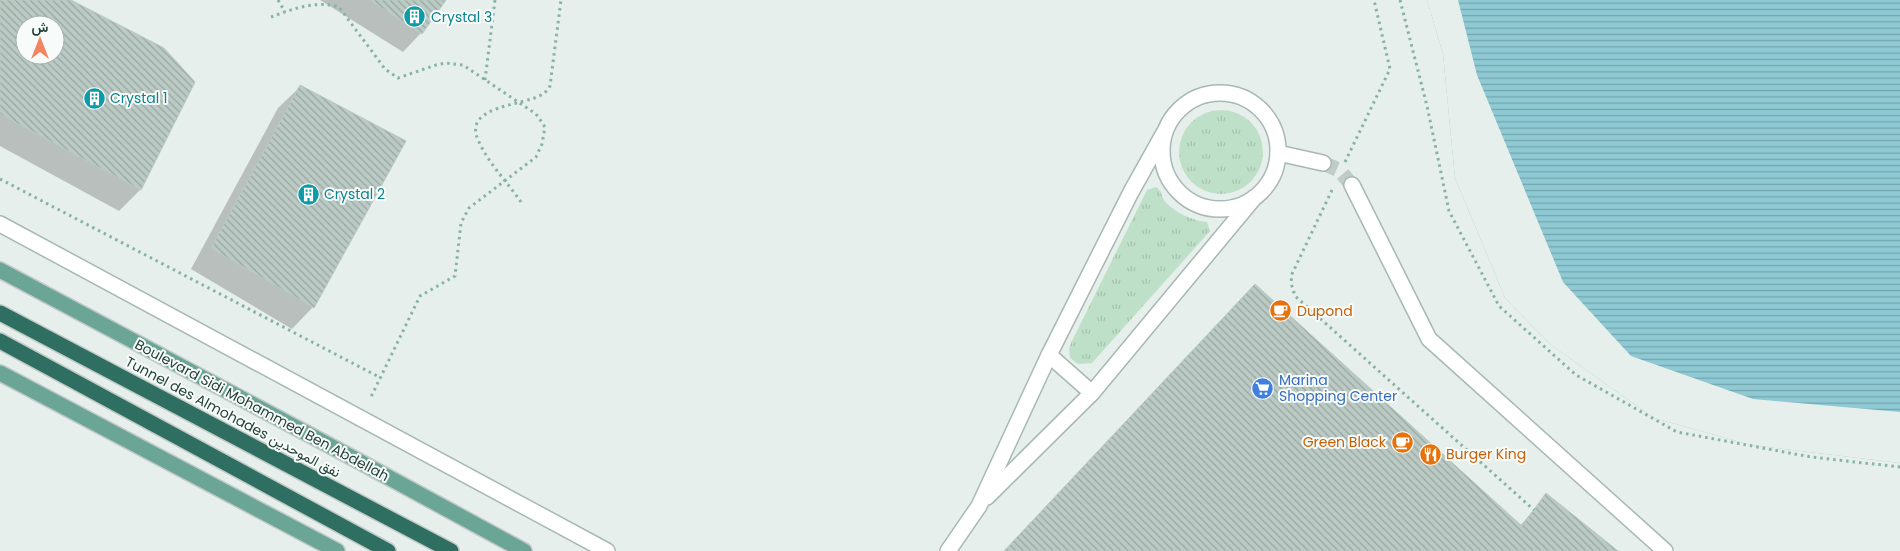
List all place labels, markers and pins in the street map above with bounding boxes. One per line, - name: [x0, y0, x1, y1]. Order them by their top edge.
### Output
- building icon: Crystal 3: [403, 5, 427, 29]
- place label: Crystal 3: [431, 7, 492, 27]
- building icon: Crystal 1: [82, 86, 106, 110]
- place label: Crystal 1: [110, 88, 167, 108]
- building icon: Crystal 2: [296, 182, 320, 206]
- place label: Crystal 2: [324, 184, 385, 204]
- cafe icon: Dupond: [1269, 299, 1293, 323]
- place label: Dupond: [1297, 301, 1353, 321]
- place label: Marina Shopping Center: [1279, 370, 1397, 406]
- supermarket icon: Marina Shopping Center: [1251, 376, 1275, 400]
- cafe icon: Green Black: [1390, 430, 1414, 454]
- place label: Green Black: [1303, 432, 1387, 452]
- restaurant icon: Burger King: [1418, 442, 1442, 466]
- place label: Burger King: [1446, 444, 1526, 464]

